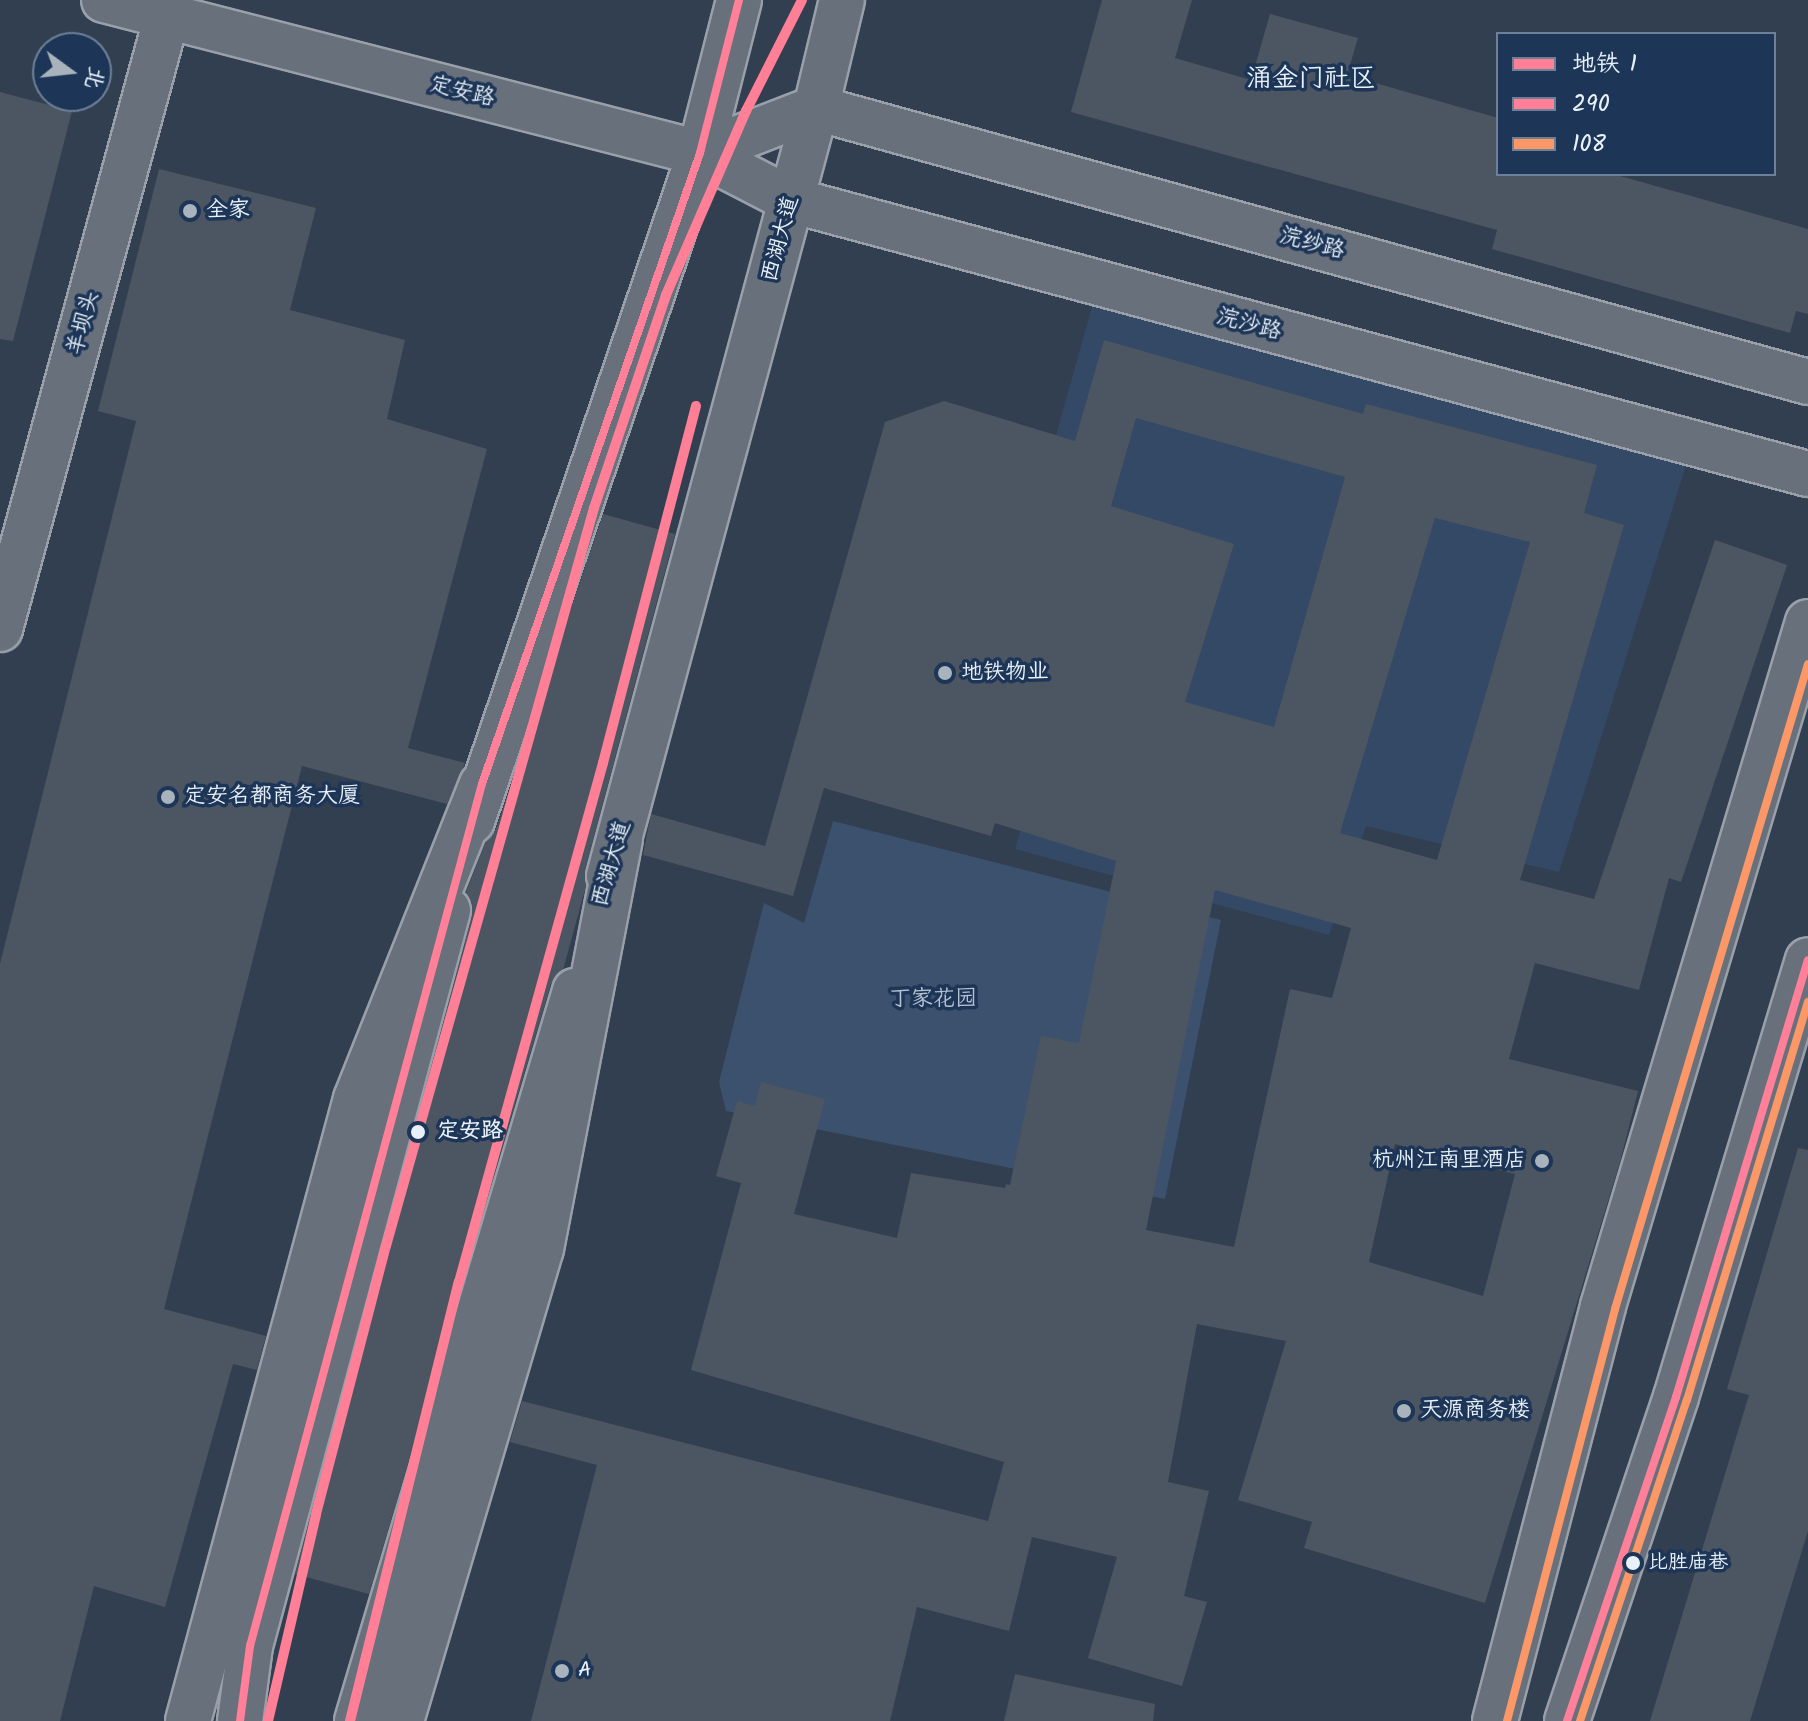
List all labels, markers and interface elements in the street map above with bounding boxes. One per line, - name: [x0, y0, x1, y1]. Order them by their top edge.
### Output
- north arrow: [32, 32, 112, 112]
- legend: [1496, 32, 1776, 176]
- text: 地铁 1: [1572, 45, 1637, 84]
- text: 北: [74, 63, 113, 93]
- district label: 涌金门社区: [1246, 64, 1376, 96]
- street label: 定安路: [427, 71, 497, 113]
- text: 290: [1572, 85, 1610, 124]
- text: 108: [1572, 125, 1606, 164]
- street label: 西湖大道: [757, 193, 805, 285]
- place label: 全家: [206, 198, 250, 224]
- marker: 全家: [181, 202, 199, 220]
- street label: 浣纱路: [1277, 223, 1347, 265]
- street label: 羊坝头: [63, 288, 105, 358]
- street label: 浣沙路: [1214, 304, 1284, 346]
- place label: 地铁物业: [961, 660, 1049, 686]
- marker: 地铁物业: [936, 664, 954, 682]
- place label: 定安名都商务大厦: [184, 784, 360, 810]
- marker: 定安名都商务大厦: [159, 788, 177, 806]
- street label: 西湖大道: [587, 818, 637, 910]
- park label: 丁家花园: [889, 987, 977, 1013]
- place label: 定安路: [437, 1119, 503, 1145]
- marker: 定安路: [406, 1120, 430, 1144]
- place label: 杭州江南里酒店: [1372, 1148, 1526, 1174]
- marker: 杭州江南里酒店: [1533, 1152, 1551, 1170]
- place label: 天源商务楼: [1420, 1398, 1530, 1424]
- marker: 天源商务楼: [1395, 1402, 1413, 1420]
- place label: 比胜庙巷: [1648, 1551, 1728, 1575]
- marker: 比胜庙巷: [1625, 1555, 1641, 1571]
- place label: A: [578, 1658, 591, 1684]
- marker: A: [553, 1662, 571, 1680]

